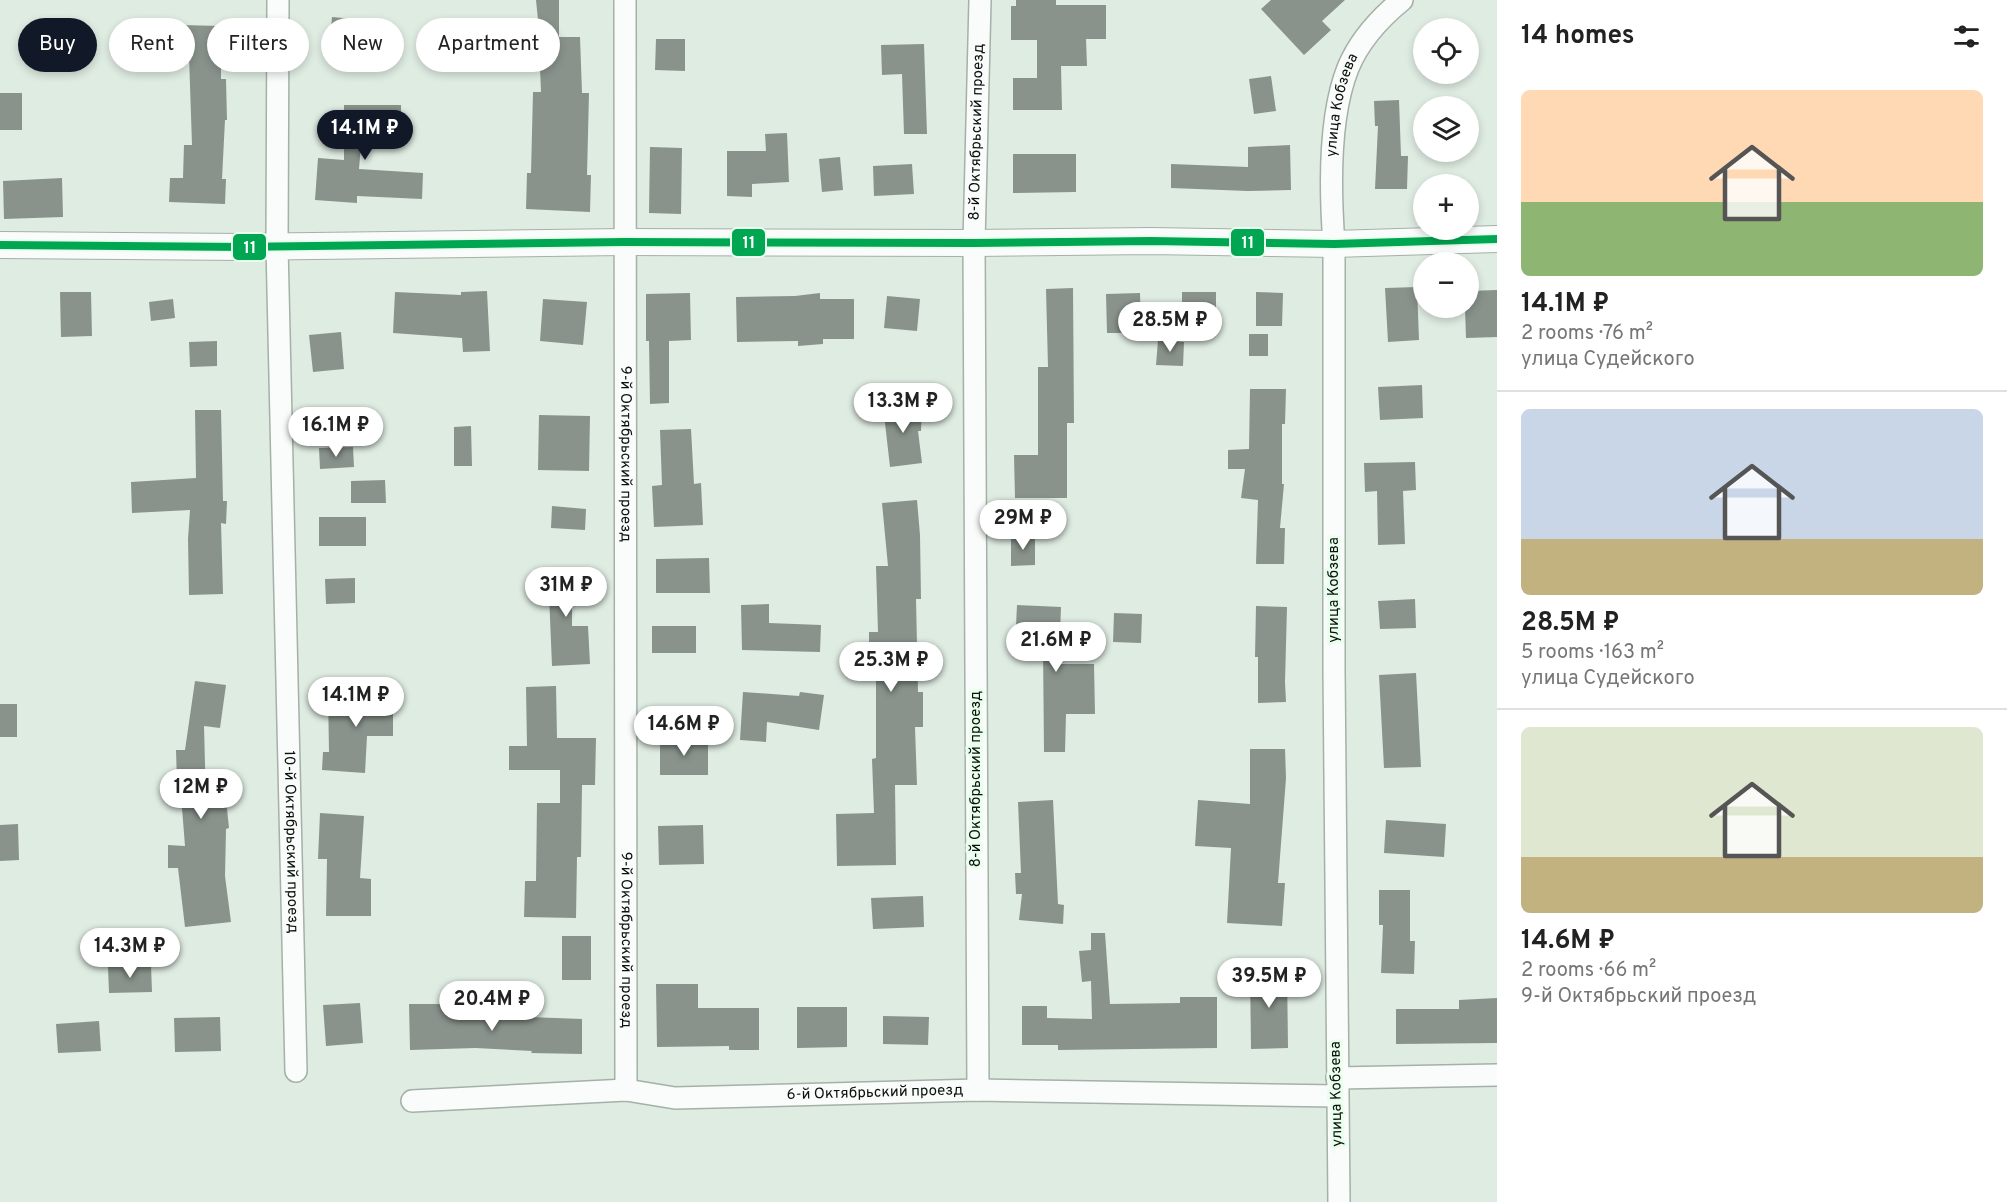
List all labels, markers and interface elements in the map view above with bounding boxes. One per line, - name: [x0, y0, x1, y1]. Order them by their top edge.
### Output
- chip: Buy: [18, 18, 97, 72]
- chip: Rent: [109, 18, 195, 72]
- chip: Filters: [207, 18, 309, 72]
- chip: New: [321, 18, 404, 72]
- chip: Apartment: [416, 18, 560, 72]
- map controls: [1413, 18, 1479, 318]
- button: locate: [1413, 18, 1479, 84]
- text: 14 homes: [1521, 20, 1635, 53]
- icon: filters: [1950, 20, 1983, 53]
- street label: 8-й Октябрьский проезд: [965, 43, 988, 221]
- street label: улица Кобзева: [1322, 50, 1363, 157]
- button: layers: [1413, 96, 1479, 162]
- pin: 14.1M ₽: [310, 110, 420, 161]
- text: 14.1M ₽: [331, 116, 399, 142]
- icon: home: [1698, 129, 1806, 237]
- button: +: [1413, 174, 1479, 240]
- line badge: 11: [731, 228, 766, 257]
- line badge: 11: [1230, 228, 1265, 257]
- line badge: 11: [232, 233, 267, 261]
- text: 11: [743, 234, 755, 254]
- text: 11: [1242, 234, 1254, 254]
- text: 11: [244, 239, 256, 259]
- button: −: [1413, 252, 1479, 318]
- text: 14.1M ₽: [1521, 288, 1609, 321]
- pin: 28.5M ₽: [1115, 302, 1225, 353]
- text: 28.5M ₽: [1132, 308, 1208, 334]
- text: 2 rooms · 76 m²: [1521, 321, 1653, 347]
- text: улица Судейского: [1521, 347, 1695, 373]
- street label: 9-й Октябрьский проезд: [616, 366, 635, 542]
- pin: 13.3M ₽: [848, 383, 958, 434]
- text: 13.3M ₽: [868, 389, 938, 415]
- pin: 16.1M ₽: [281, 407, 391, 458]
- text: 16.1M ₽: [302, 413, 370, 439]
- icon: home: [1698, 448, 1806, 556]
- pin: 29M ₽: [981, 500, 1065, 551]
- text: 29M ₽: [994, 506, 1052, 532]
- street label: улица Кобзева: [1325, 537, 1344, 643]
- pin: 31M ₽: [524, 567, 608, 618]
- text: 31M ₽: [539, 573, 593, 599]
- text: 28.5M ₽: [1521, 607, 1620, 640]
- pin: 21.6M ₽: [1001, 622, 1111, 673]
- text: 21.6M ₽: [1020, 628, 1092, 654]
- text: 5 rooms · 163 m²: [1521, 640, 1664, 666]
- pin: 25.3M ₽: [836, 642, 946, 693]
- text: 25.3M ₽: [853, 648, 929, 674]
- text: улица Судейского: [1521, 666, 1695, 692]
- pin: 14.1M ₽: [301, 677, 411, 728]
- text: 14.1M ₽: [322, 683, 390, 709]
- street label: 8-й Октябрьский проезд: [967, 691, 986, 867]
- pin: 14.6M ₽: [629, 706, 739, 757]
- text: 14.6M ₽: [648, 712, 720, 738]
- street label: 10-й Октябрьский проезд: [279, 750, 302, 934]
- icon: home: [1698, 766, 1806, 874]
- pin: 12M ₽: [159, 769, 243, 820]
- text: 12M ₽: [174, 775, 228, 801]
- street label: 9-й Октябрьский проезд: [616, 852, 635, 1028]
- text: 14.6M ₽: [1521, 925, 1615, 958]
- pin: 14.3M ₽: [75, 928, 185, 979]
- text: 14.3M ₽: [94, 934, 166, 960]
- pin: 39.5M ₽: [1214, 958, 1324, 1009]
- text: 2 rooms · 66 m²: [1521, 958, 1656, 984]
- text: 39.5M ₽: [1231, 964, 1307, 990]
- pin: 20.4M ₽: [437, 981, 547, 1032]
- text: 9-й Октябрьский проезд: [1521, 984, 1756, 1010]
- text: 20.4M ₽: [453, 987, 531, 1013]
- street label: улица Кобзева: [1327, 1041, 1347, 1147]
- street label: 6-й Октябрьский проезд: [786, 1081, 964, 1105]

